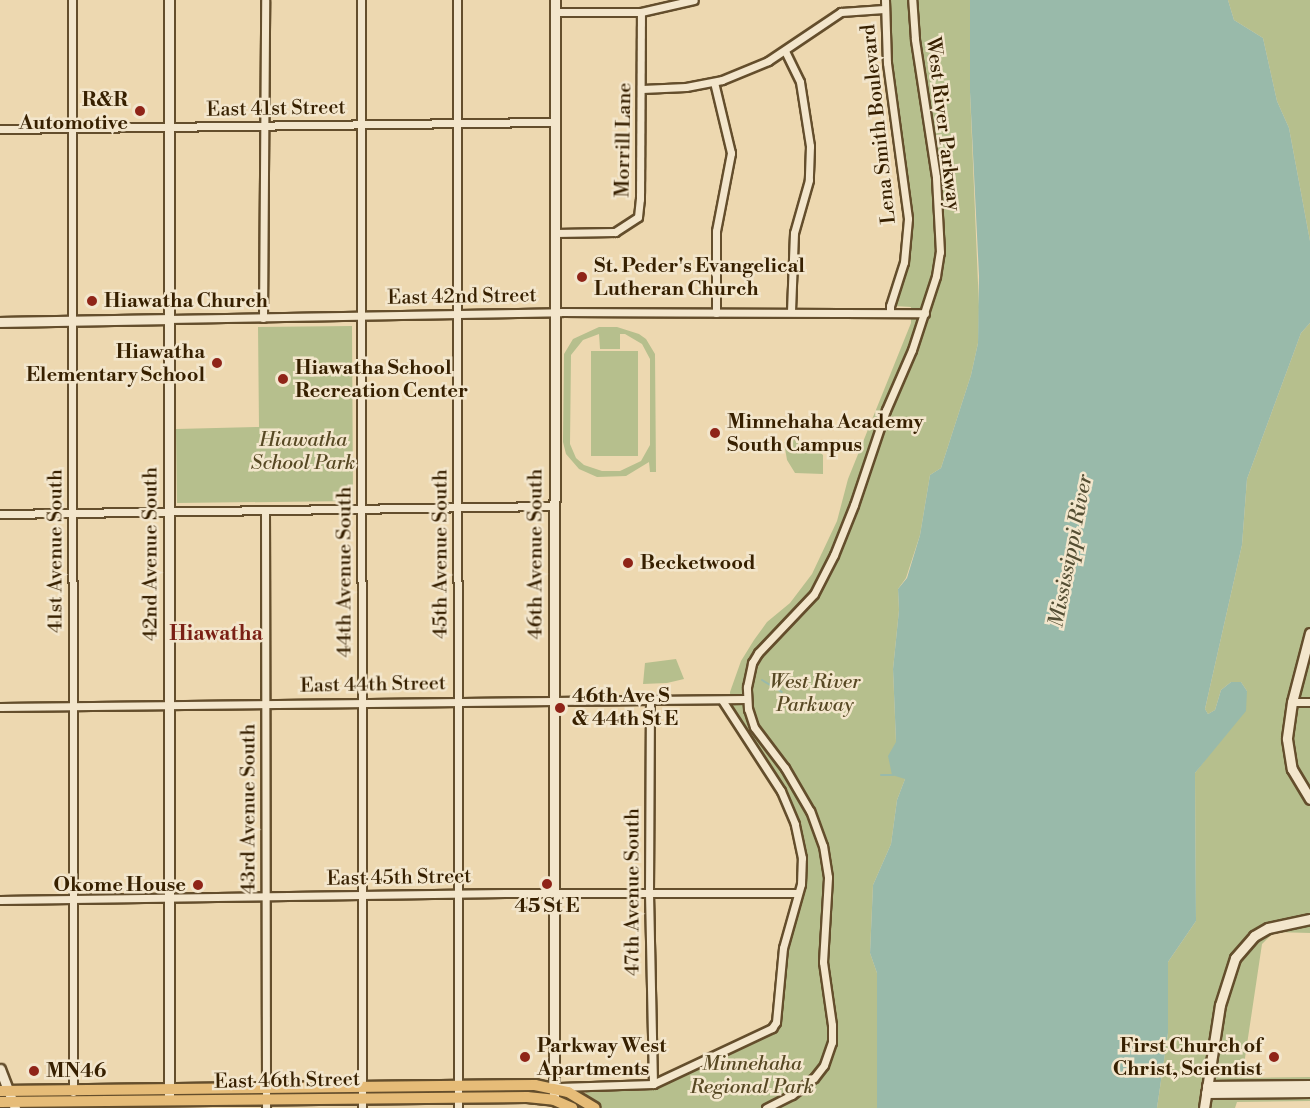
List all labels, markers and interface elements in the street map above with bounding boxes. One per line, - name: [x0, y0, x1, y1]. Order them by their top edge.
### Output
- street label: Lena Smith Boulevard: [857, 23, 901, 225]
- street label: West River Parkway: [920, 36, 966, 212]
- street label: Morrill Lane: [611, 82, 637, 198]
- place label: R&R Automotive: [19, 88, 128, 135]
- street label: East 41st Street: [206, 96, 346, 122]
- marker: R&R Automotive: [133, 104, 147, 118]
- place label: St. Peder's Evangelical Lutheran Church: [594, 254, 805, 301]
- marker: St. Peder's Evangelical Lutheran Church: [575, 270, 589, 284]
- street label: East 42nd Street: [387, 284, 537, 310]
- place label: Hiawatha Church: [104, 289, 268, 313]
- marker: Hiawatha Church: [85, 294, 99, 308]
- place label: Hiawatha Elementary School: [26, 340, 205, 387]
- marker: Hiawatha Elementary School: [210, 356, 224, 370]
- place label: Hiawatha School Recreation Center: [295, 356, 468, 403]
- marker: Hiawatha School Recreation Center: [276, 372, 290, 386]
- place label: Minnehaha Academy South Campus: [727, 410, 924, 457]
- marker: Minnehaha Academy South Campus: [708, 426, 722, 440]
- park label: Hiawatha School Park: [251, 428, 355, 475]
- street label: 42nd Avenue South: [139, 467, 163, 641]
- street label: 41st Avenue South: [44, 469, 68, 633]
- street label: 45th Avenue South: [429, 469, 453, 639]
- street label: 46th Avenue South: [524, 469, 548, 639]
- water label: Mississippi River: [1044, 472, 1098, 630]
- street label: 44th Avenue South: [333, 487, 357, 657]
- place label: Becketwood: [640, 551, 756, 575]
- marker: Becketwood: [621, 556, 635, 570]
- district label: Hiawatha: [169, 621, 263, 647]
- park label: West River Parkway: [769, 670, 861, 717]
- street label: East 44th Street: [300, 672, 446, 698]
- place label: 46th Ave S & 44th St E: [572, 684, 678, 731]
- marker: 46th Ave S & 44th St E: [553, 701, 567, 715]
- street label: 43rd Avenue South: [237, 724, 261, 894]
- street label: 47th Avenue South: [621, 808, 645, 976]
- street label: East 45th Street: [326, 865, 472, 891]
- place label: Okome House: [54, 873, 186, 897]
- marker: 45 St E: [540, 877, 554, 891]
- marker: Okome House: [191, 878, 205, 892]
- place label: 45 St E: [515, 894, 579, 918]
- place label: Parkway West Apartments: [537, 1034, 666, 1081]
- place label: First Church of Christ, Scientist: [1113, 1034, 1262, 1081]
- marker: Parkway West Apartments: [518, 1050, 532, 1064]
- marker: First Church of Christ, Scientist: [1267, 1050, 1281, 1064]
- park label: Minnehaha Regional Park: [690, 1053, 814, 1100]
- place label: MN46: [46, 1059, 106, 1083]
- marker: MN46: [27, 1064, 41, 1078]
- street label: East 46th Street: [214, 1068, 360, 1094]

